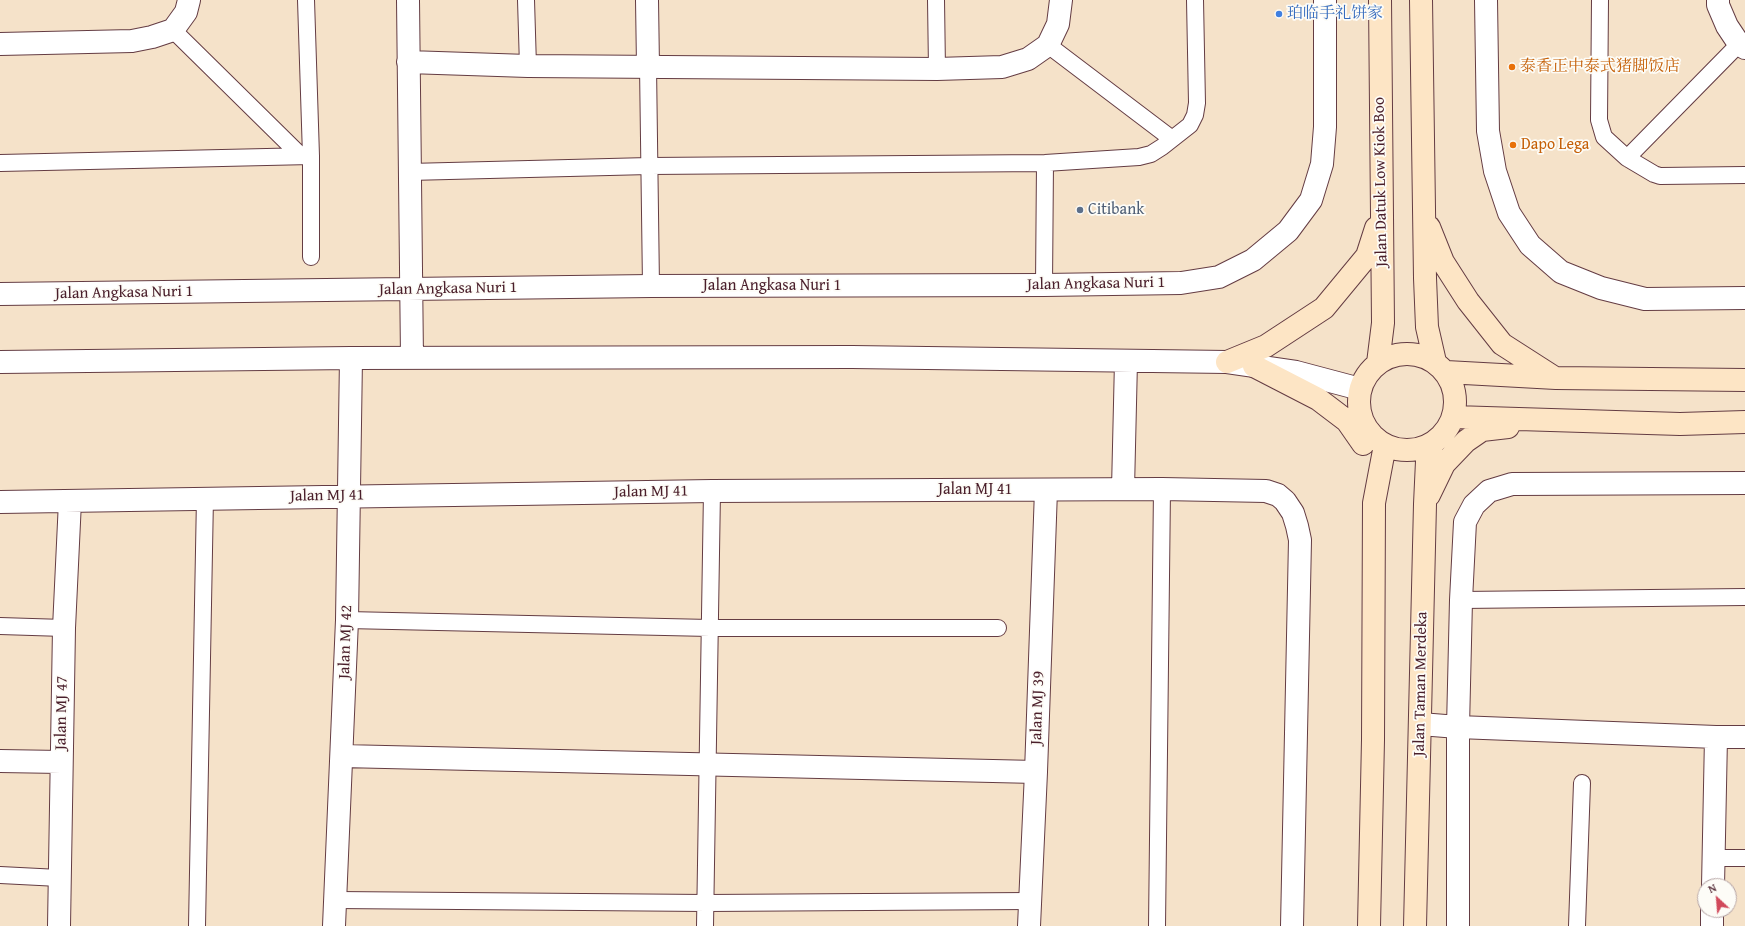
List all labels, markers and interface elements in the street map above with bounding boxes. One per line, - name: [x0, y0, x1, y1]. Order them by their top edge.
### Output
- place label: 珀临手礼饼家: [1287, 4, 1383, 24]
- marker: 珀临手礼饼家: [1274, 9, 1284, 19]
- place label: 泰香正中泰式猪脚饭店: [1520, 57, 1680, 77]
- marker: 泰香正中泰式猪脚饭店: [1507, 62, 1517, 72]
- street label: Jalan Datuk Low Kiok Boo: [1370, 97, 1392, 267]
- place label: Dapo Lega: [1521, 135, 1589, 155]
- marker: Dapo Lega: [1508, 140, 1518, 150]
- place label: Citibank: [1088, 200, 1144, 220]
- marker: Citibank: [1075, 205, 1085, 215]
- street label: Jalan Angkasa Nuri 1: [1027, 273, 1165, 295]
- street label: Jalan Angkasa Nuri 1: [703, 276, 841, 296]
- street label: Jalan Angkasa Nuri 1: [379, 278, 517, 300]
- street label: Jalan Angkasa Nuri 1: [55, 282, 193, 304]
- street label: Jalan MJ 41: [938, 480, 1012, 500]
- street label: Jalan MJ 41: [614, 482, 688, 502]
- street label: Jalan MJ 41: [290, 486, 364, 506]
- street label: Jalan MJ 42: [335, 605, 357, 679]
- street label: Jalan Taman Merdeka: [1410, 611, 1432, 757]
- street label: Jalan MJ 39: [1027, 671, 1049, 745]
- street label: Jalan MJ 47: [52, 676, 72, 750]
- north arrow: [1697, 878, 1737, 918]
- text: N: [1705, 879, 1719, 897]

